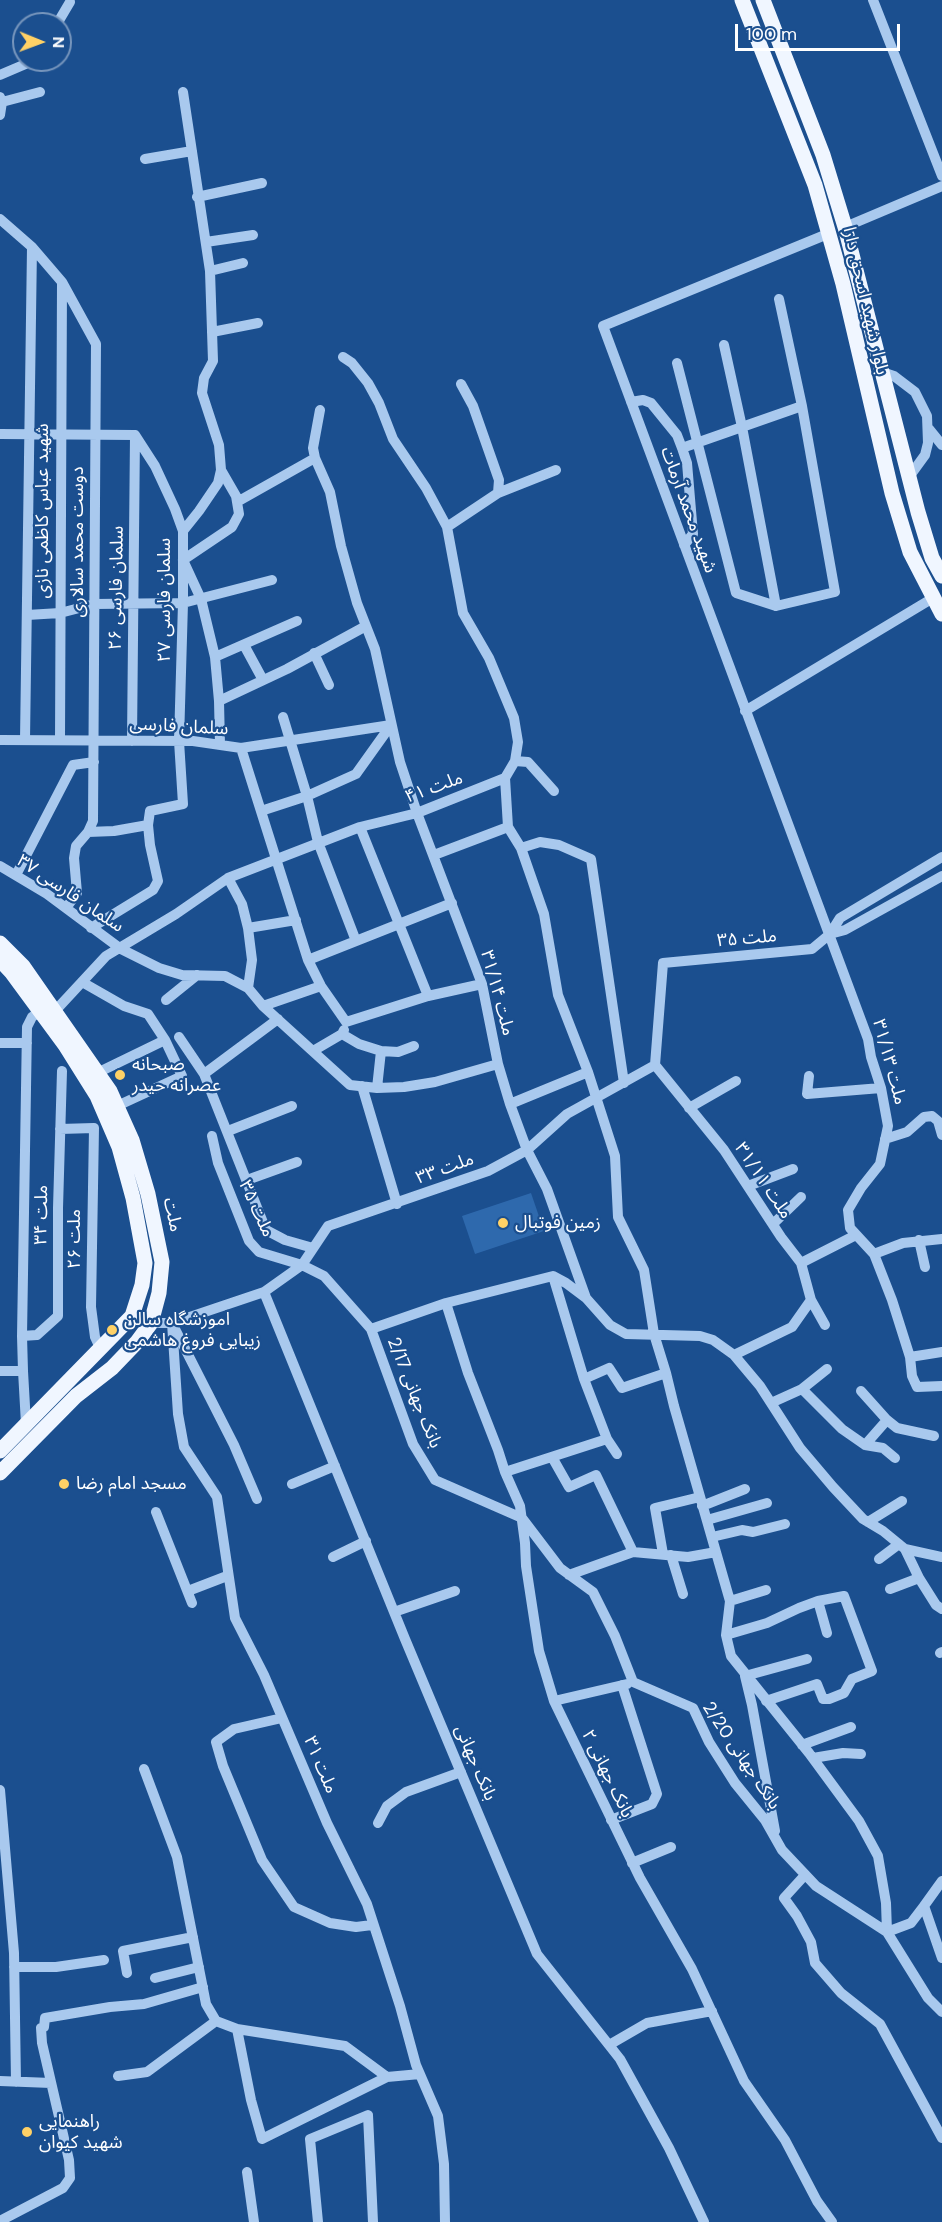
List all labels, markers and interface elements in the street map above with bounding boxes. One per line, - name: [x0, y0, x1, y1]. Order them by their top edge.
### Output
- north arrow: [12, 12, 72, 72]
- scale bar: [738, 12, 903, 50]
- text: 100 m: [746, 22, 797, 46]
- text: N: [48, 36, 69, 48]
- street label: بلوار شهید اسحق دارا: [837, 225, 893, 377]
- street label: شهید عباس کاظمی نازی: [32, 424, 54, 598]
- street label: شهید محمد آرمات: [655, 444, 721, 576]
- street label: دوست محمد سالاری: [67, 466, 89, 618]
- street label: سلمان فارسی ۲۶: [105, 526, 129, 650]
- street label: سلمان فارسی ۲۷: [154, 538, 176, 662]
- street label: سلمان فارسی: [129, 714, 229, 740]
- street label: ملت ۴۱: [402, 768, 466, 808]
- street label: سلمان فارسی ۳۷: [12, 850, 128, 938]
- street label: ملت ۳۵: [716, 926, 778, 952]
- street label: ملت ۳۱/۱۴: [475, 948, 519, 1038]
- street label: ملت ۳۱/۱۳: [867, 1017, 911, 1107]
- place label: صبحانه عصرانه حیدر: [132, 1054, 221, 1096]
- marker: صبحانه عصرانه حیدر: [113, 1068, 127, 1082]
- street label: ملت ۳۱/۱۱: [730, 1139, 796, 1223]
- street label: ملت ۳۳: [413, 1149, 477, 1189]
- street label: ملت ۳۵: [234, 1177, 278, 1241]
- street label: ملت ۳۴: [31, 1185, 53, 1245]
- street label: ملت: [158, 1196, 186, 1234]
- street label: ملت ۲۶: [64, 1209, 86, 1269]
- place label: زمین فوتبال: [515, 1212, 601, 1234]
- marker: زمین فوتبال: [496, 1216, 510, 1230]
- place label: اموزشگاه سالن زیبایی فروغ هاشمی: [124, 1309, 261, 1352]
- marker: اموزشگاه سالن زیبایی فروغ هاشمی: [105, 1323, 119, 1337]
- street label: بانک جهانی 2/17: [382, 1334, 446, 1452]
- place label: مسجد امام رضا: [76, 1473, 187, 1495]
- marker: مسجد امام رضا: [57, 1477, 71, 1491]
- street label: بانک جهانی 2/20: [697, 1698, 785, 1814]
- street label: بانک جهانی: [449, 1722, 501, 1804]
- street label: بانک جهانی ۲: [576, 1726, 638, 1822]
- street label: ملت ۳۱: [298, 1733, 342, 1797]
- place label: راهنمایی شهید کیوان: [39, 2111, 123, 2154]
- marker: راهنمایی شهید کیوان: [20, 2125, 34, 2139]

